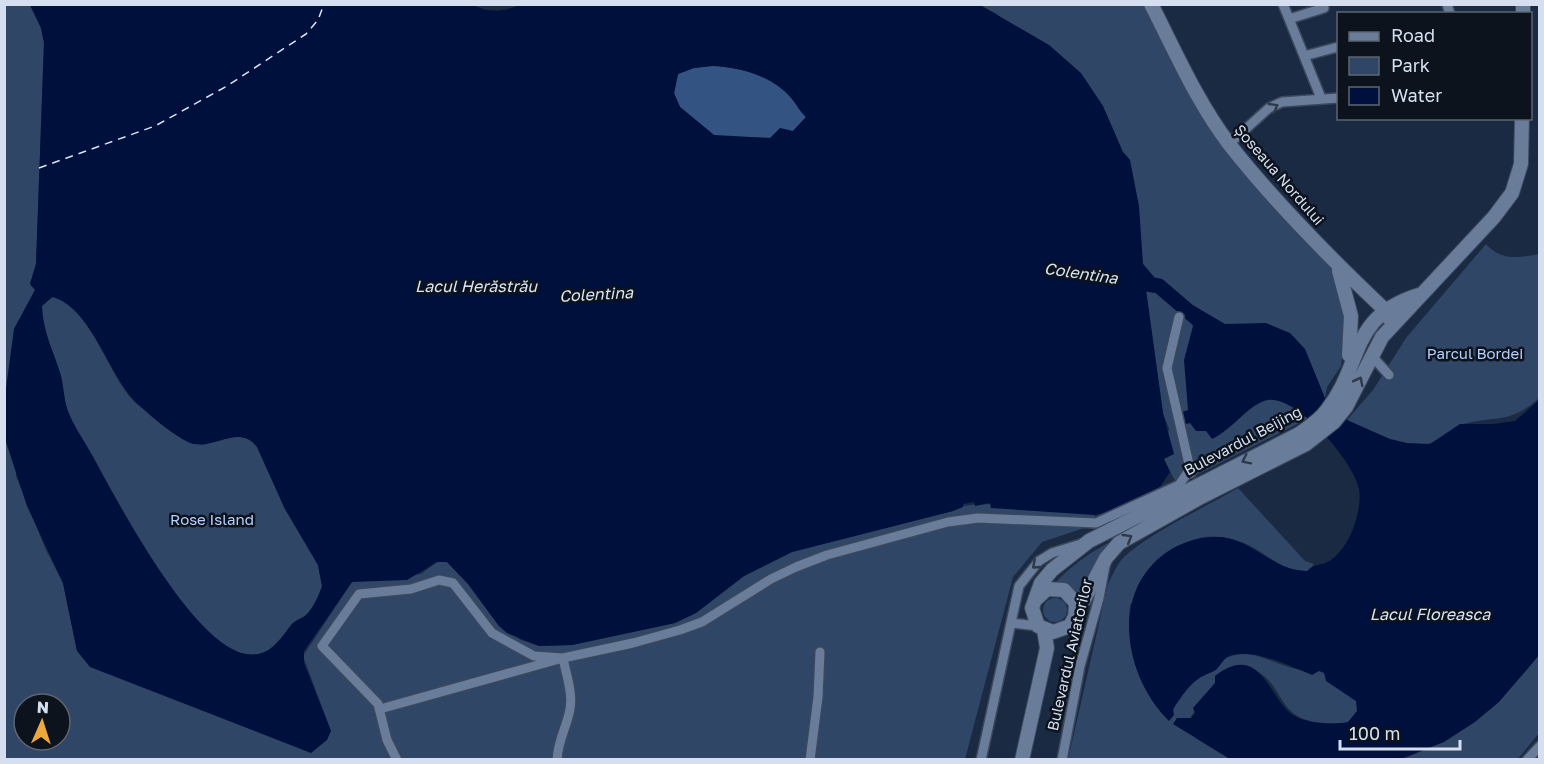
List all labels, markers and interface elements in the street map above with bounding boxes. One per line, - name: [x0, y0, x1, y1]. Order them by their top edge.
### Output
- legend: [1337, 12, 1532, 120]
- text: Road: [1391, 24, 1435, 46]
- text: Park: [1391, 54, 1430, 76]
- text: Water: [1391, 84, 1442, 106]
- one-way arrow: [1268, 102, 1278, 114]
- street label: Șoseaua Nordului: [1231, 120, 1328, 228]
- water label: Colentina: [1043, 258, 1120, 288]
- water label: Lacul Herăstrău: [415, 276, 538, 296]
- water label: Colentina: [559, 282, 634, 306]
- park label: Parcul Bordei: [1427, 344, 1523, 362]
- one-way arrow: [1351, 376, 1363, 387]
- street label: Bulevardul Beijing: [1181, 402, 1304, 479]
- one-way arrow: [1242, 452, 1253, 464]
- park label: Rose Island: [170, 510, 254, 528]
- one-way arrow: [1122, 533, 1132, 545]
- one-way arrow: [1032, 558, 1043, 569]
- street label: Bulevardul Aviatorilor: [1043, 577, 1095, 733]
- water label: Lacul Floreasca: [1370, 604, 1491, 624]
- north arrow: [12, 692, 72, 752]
- text: N: [36, 697, 49, 717]
- scale bar: [1340, 713, 1460, 751]
- text: 100 m: [1349, 722, 1400, 744]

